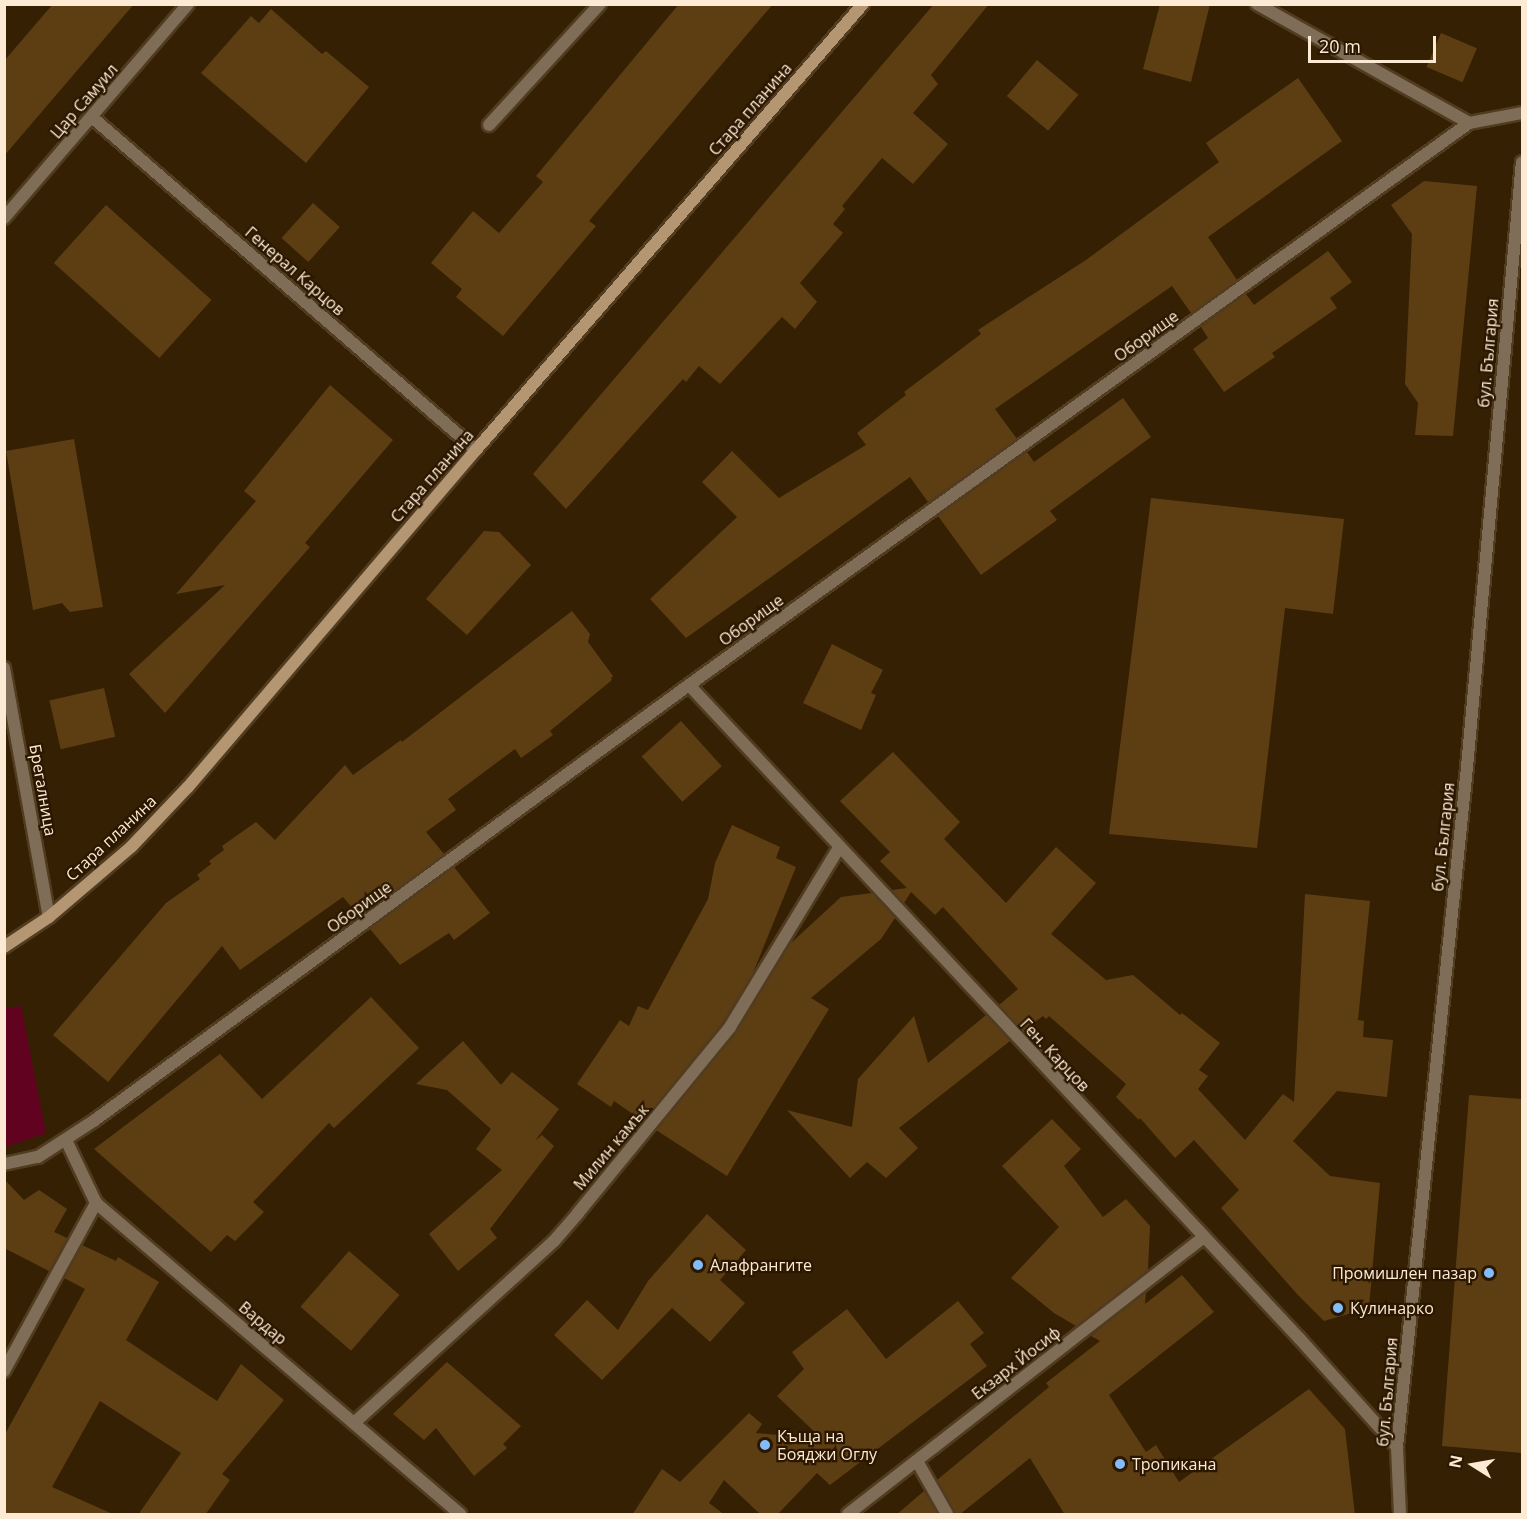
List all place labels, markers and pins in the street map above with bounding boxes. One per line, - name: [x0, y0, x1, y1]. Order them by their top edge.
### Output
- place label: Алафрангите: [710, 1255, 812, 1275]
- marker: Алафрангите: [691, 1258, 705, 1272]
- place label: Промишлен пазар: [1332, 1263, 1477, 1283]
- marker: Промишлен пазар: [1482, 1266, 1496, 1280]
- place label: Кулинарко: [1350, 1298, 1434, 1318]
- marker: Кулинарко: [1331, 1301, 1345, 1315]
- place label: Къща на Бояджи Оглу: [777, 1426, 877, 1464]
- marker: Къща на Бояджи Оглу: [758, 1438, 772, 1452]
- place label: Тропикана: [1132, 1454, 1216, 1474]
- marker: Тропикана: [1113, 1457, 1127, 1471]

